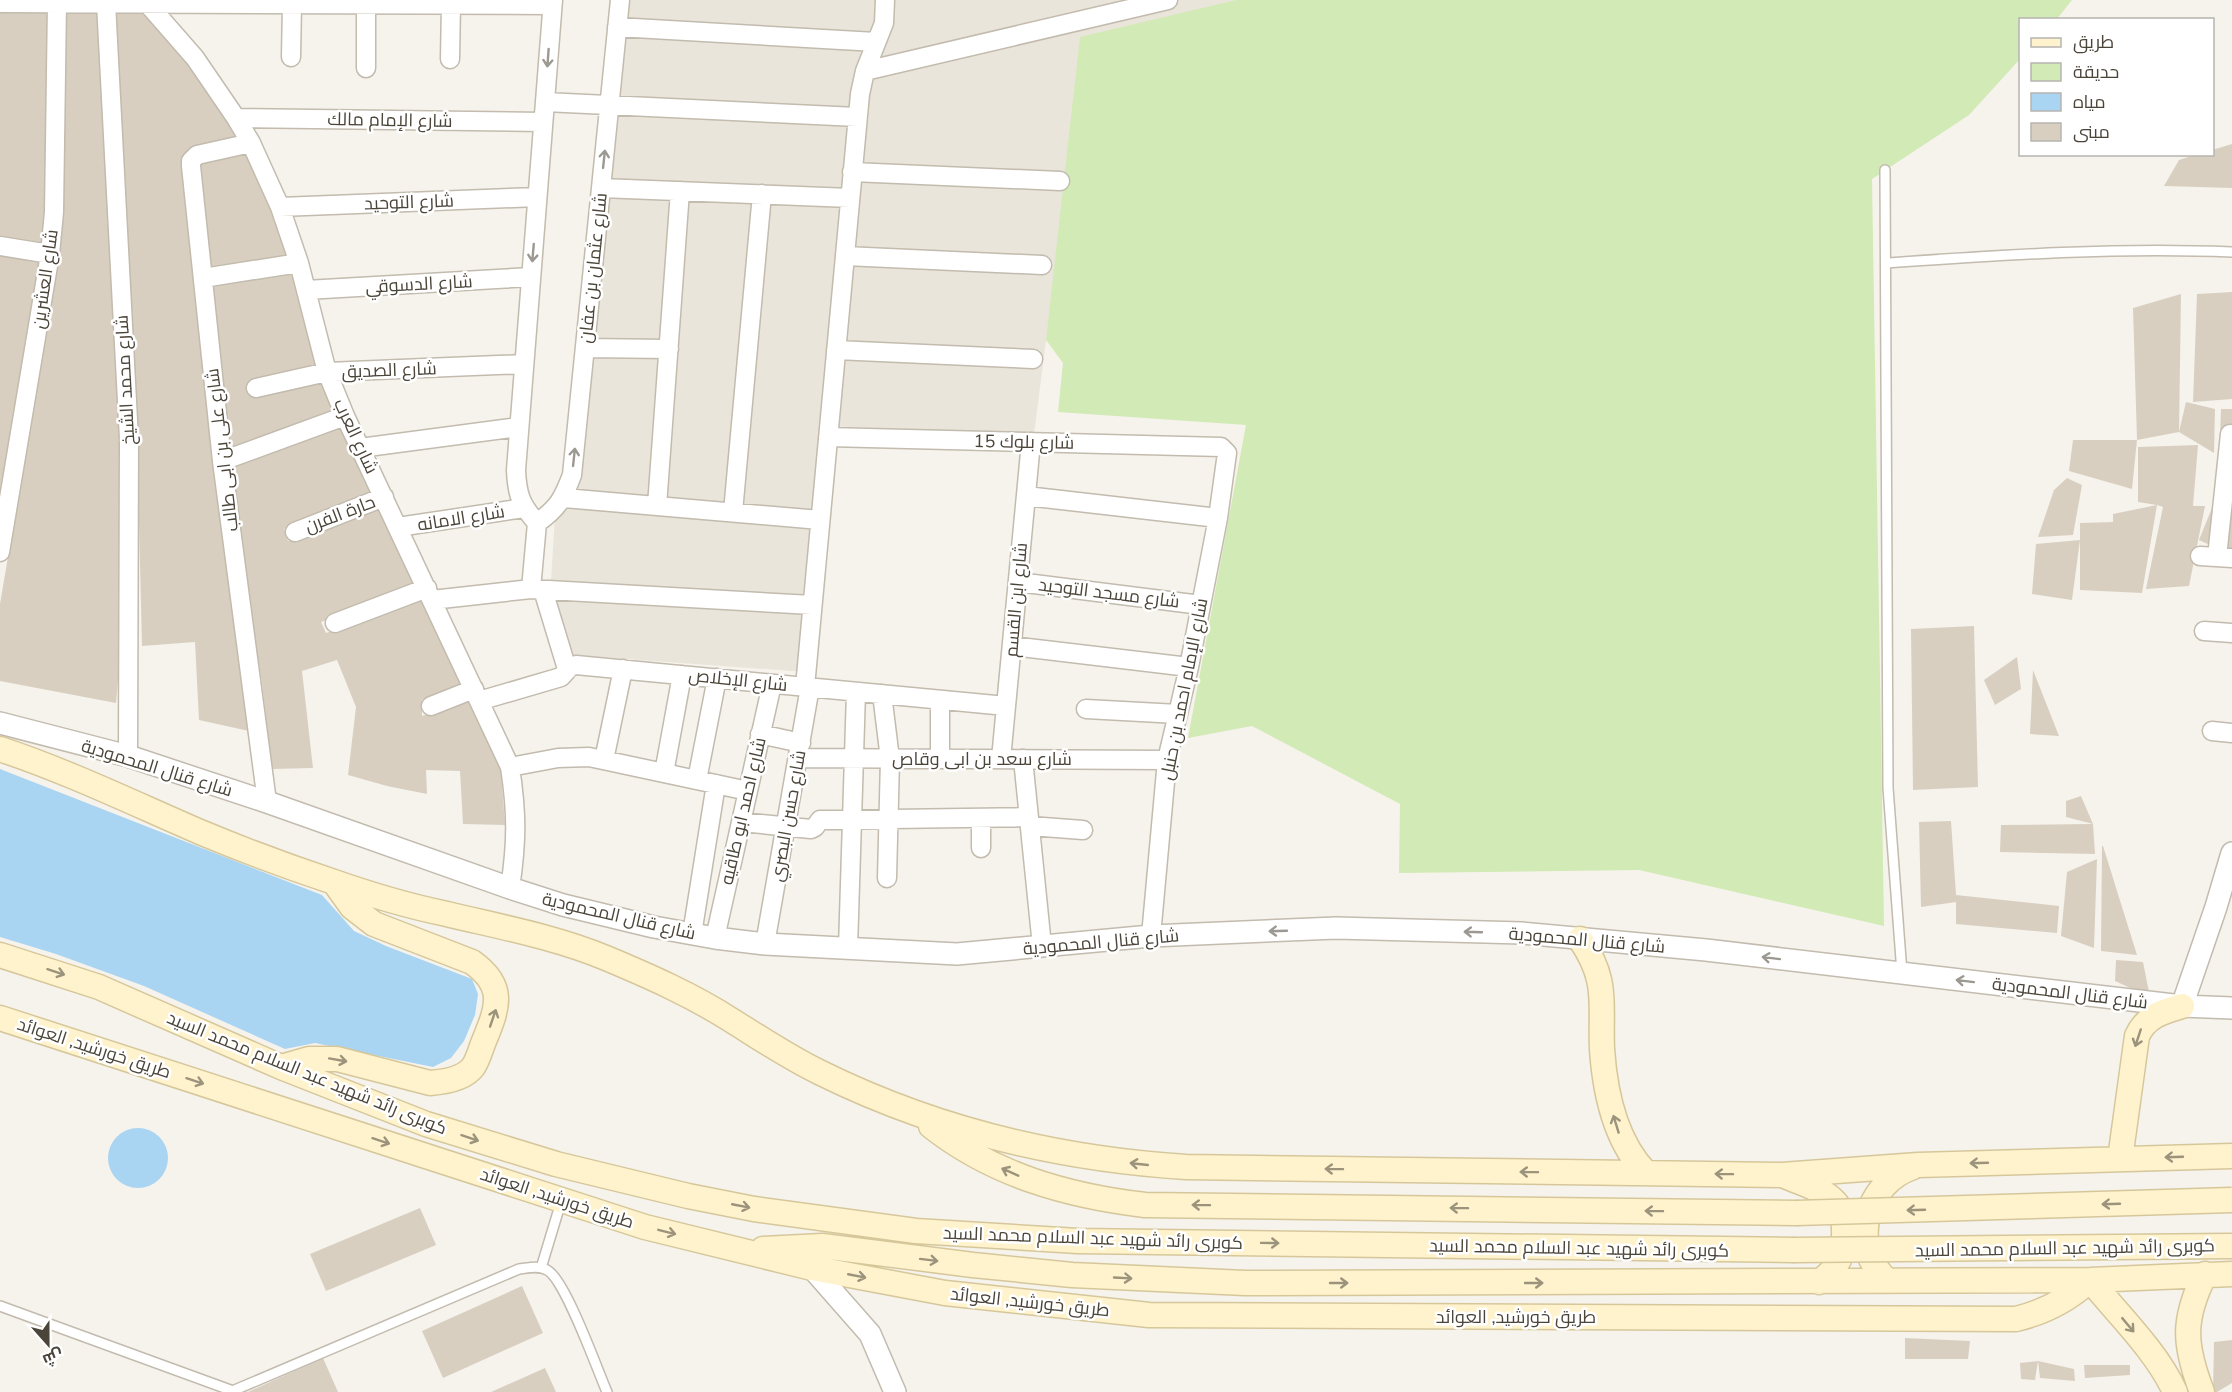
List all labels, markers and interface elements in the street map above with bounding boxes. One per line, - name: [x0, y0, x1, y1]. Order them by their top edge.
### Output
- legend: [2019, 18, 2214, 156]
- text: طريق: [2073, 30, 2114, 54]
- one-way arrow: [542, 48, 553, 68]
- text: حديقة: [2073, 60, 2119, 84]
- text: مياه: [2073, 90, 2106, 114]
- street label: شارع الإمام مالك: [327, 107, 453, 133]
- text: مبنى: [2073, 120, 2110, 144]
- one-way arrow: [599, 149, 610, 169]
- street label: شارع التوحيد: [364, 188, 454, 216]
- street label: شارع عثمان بن عفان: [573, 192, 613, 344]
- street label: شارع العشرين: [26, 228, 64, 330]
- one-way arrow: [527, 242, 538, 262]
- street label: شارع الدسوقي: [365, 269, 473, 301]
- street label: شارع محمد الشيخ: [110, 314, 140, 446]
- street label: شارع الصديق: [341, 356, 437, 384]
- street label: شارع على بن ابى طالب: [200, 367, 244, 533]
- street label: شارع العرب: [328, 395, 384, 477]
- street label: شارع بلوك 15: [974, 429, 1074, 455]
- one-way arrow: [569, 448, 580, 468]
- street label: حارة الفرن: [301, 490, 379, 538]
- street label: شارع الامانه: [416, 499, 506, 537]
- street label: شارع ابن القسم: [999, 542, 1033, 658]
- street label: شارع مسجد التوحيد: [1037, 572, 1181, 614]
- street label: شارع الإمام احمد بن حنبل: [1155, 596, 1213, 782]
- street label: شارع الإخلاص: [687, 663, 789, 697]
- street label: شارع قنال المحمودية: [78, 734, 236, 802]
- street label: شارع احمد ابو طاقيه: [714, 735, 772, 887]
- street label: شارع سعد بن ابى وقاص: [892, 747, 1072, 771]
- street label: شارع حسن البصري: [765, 748, 813, 884]
- street label: شارع قنال المحمودية: [540, 887, 698, 945]
- street label: شارع قنال المحمودية: [1508, 921, 1666, 959]
- street label: شارع قنال المحمودية: [1022, 923, 1180, 961]
- one-way arrow: [1268, 925, 1288, 936]
- one-way arrow: [1463, 926, 1483, 938]
- one-way arrow: [1762, 952, 1782, 963]
- one-way arrow: [46, 968, 65, 979]
- street label: شارع قنال المحمودية: [1991, 972, 2149, 1014]
- one-way arrow: [1956, 975, 1975, 986]
- street label: كوبرى رائد شهيد عبد السلام محمد السيد: [163, 1006, 451, 1140]
- one-way arrow: [488, 1009, 499, 1028]
- street label: طريق خورشيد, العوائد: [14, 1012, 174, 1084]
- one-way arrow: [2132, 1028, 2143, 1047]
- one-way arrow: [328, 1055, 347, 1066]
- one-way arrow: [185, 1076, 204, 1087]
- one-way arrow: [1610, 1115, 1621, 1134]
- one-way arrow: [461, 1134, 479, 1145]
- one-way arrow: [371, 1137, 390, 1148]
- one-way arrow: [2164, 1152, 2184, 1163]
- one-way arrow: [1969, 1157, 1989, 1169]
- one-way arrow: [1130, 1158, 1150, 1169]
- street label: طريق خورشيد, العوائد: [477, 1162, 637, 1234]
- one-way arrow: [1324, 1163, 1344, 1175]
- one-way arrow: [1002, 1166, 1020, 1177]
- one-way arrow: [1519, 1166, 1539, 1177]
- one-way arrow: [1714, 1169, 1734, 1180]
- one-way arrow: [2101, 1198, 2121, 1210]
- one-way arrow: [1191, 1199, 1211, 1211]
- one-way arrow: [731, 1201, 750, 1212]
- one-way arrow: [1449, 1203, 1469, 1214]
- one-way arrow: [1906, 1204, 1926, 1215]
- one-way arrow: [1644, 1205, 1664, 1217]
- street label: كوبرى رائد شهيد عبد السلام محمد السيد: [943, 1221, 1243, 1255]
- one-way arrow: [657, 1227, 676, 1239]
- street label: كوبرى رائد شهيد عبد السلام محمد السيد: [1429, 1233, 1729, 1263]
- street label: كوبرى رائد شهيد عبد السلام محمد السيد: [1915, 1233, 2215, 1263]
- one-way arrow: [1259, 1238, 1279, 1249]
- one-way arrow: [918, 1255, 938, 1266]
- one-way arrow: [846, 1271, 866, 1282]
- one-way arrow: [1112, 1272, 1132, 1283]
- one-way arrow: [1328, 1277, 1348, 1289]
- one-way arrow: [1523, 1277, 1543, 1289]
- street label: طريق خورشيد, العوائد: [949, 1282, 1111, 1322]
- street label: طريق خورشيد, العوائد: [1436, 1305, 1596, 1329]
- north arrow: [18, 1314, 78, 1374]
- one-way arrow: [2121, 1317, 2134, 1333]
- text: ش: [39, 1343, 67, 1371]

